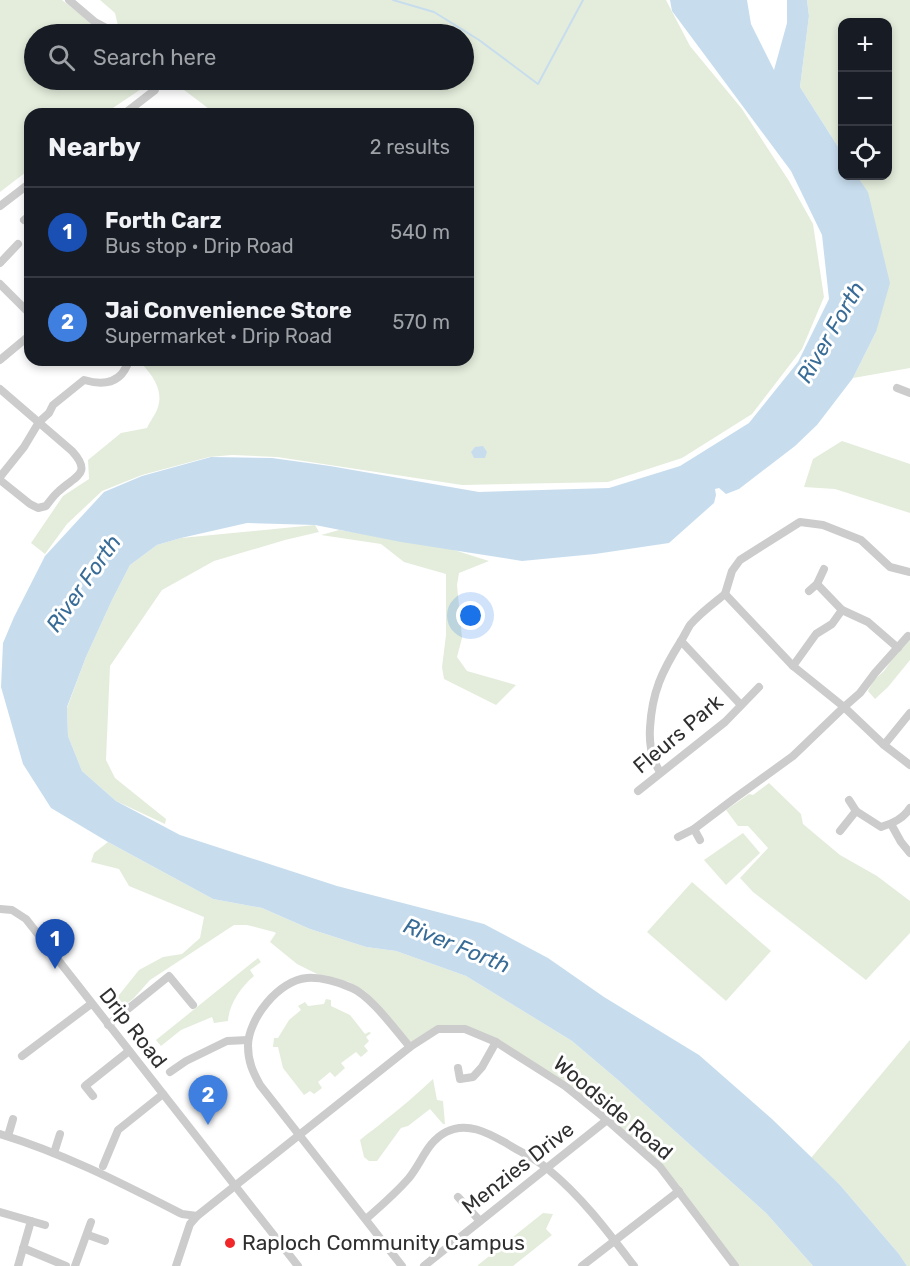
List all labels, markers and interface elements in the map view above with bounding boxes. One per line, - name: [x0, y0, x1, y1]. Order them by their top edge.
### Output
- map controls: [838, 18, 892, 180]
- button: +: [838, 18, 892, 72]
- search box: [24, 24, 474, 90]
- icon: search: [45, 41, 78, 74]
- text: Search here: [93, 44, 216, 71]
- button: −: [838, 72, 892, 126]
- button: locate: [838, 126, 892, 180]
- text: Nearby: [48, 132, 141, 163]
- text: 2 results: [370, 135, 450, 159]
- text: Forth Carz: [105, 207, 222, 234]
- text: 1: [63, 220, 72, 244]
- text: 540 m: [390, 220, 450, 244]
- text: Bus stop · Drip Road: [105, 234, 294, 258]
- water label: River Forth: [791, 277, 870, 388]
- text: Jai Convenience Store: [105, 297, 352, 324]
- text: 2: [61, 310, 74, 334]
- text: 570 m: [392, 310, 450, 334]
- text: Supermarket · Drip Road: [105, 324, 332, 348]
- water label: River Forth: [40, 529, 127, 637]
- your location: [456, 601, 485, 630]
- street label: Fleurs Park: [628, 689, 728, 778]
- water label: River Forth: [399, 912, 514, 979]
- pin: 1: [36, 920, 74, 969]
- street label: Drip Road: [94, 983, 172, 1073]
- street label: Woodside Road: [549, 1050, 678, 1165]
- pin: 2: [188, 1076, 228, 1125]
- street label: Menzies Drive: [457, 1116, 579, 1219]
- place label: Raploch Community Campus: [242, 1230, 525, 1255]
- marker: Raploch Community Campus: [223, 1236, 237, 1250]

